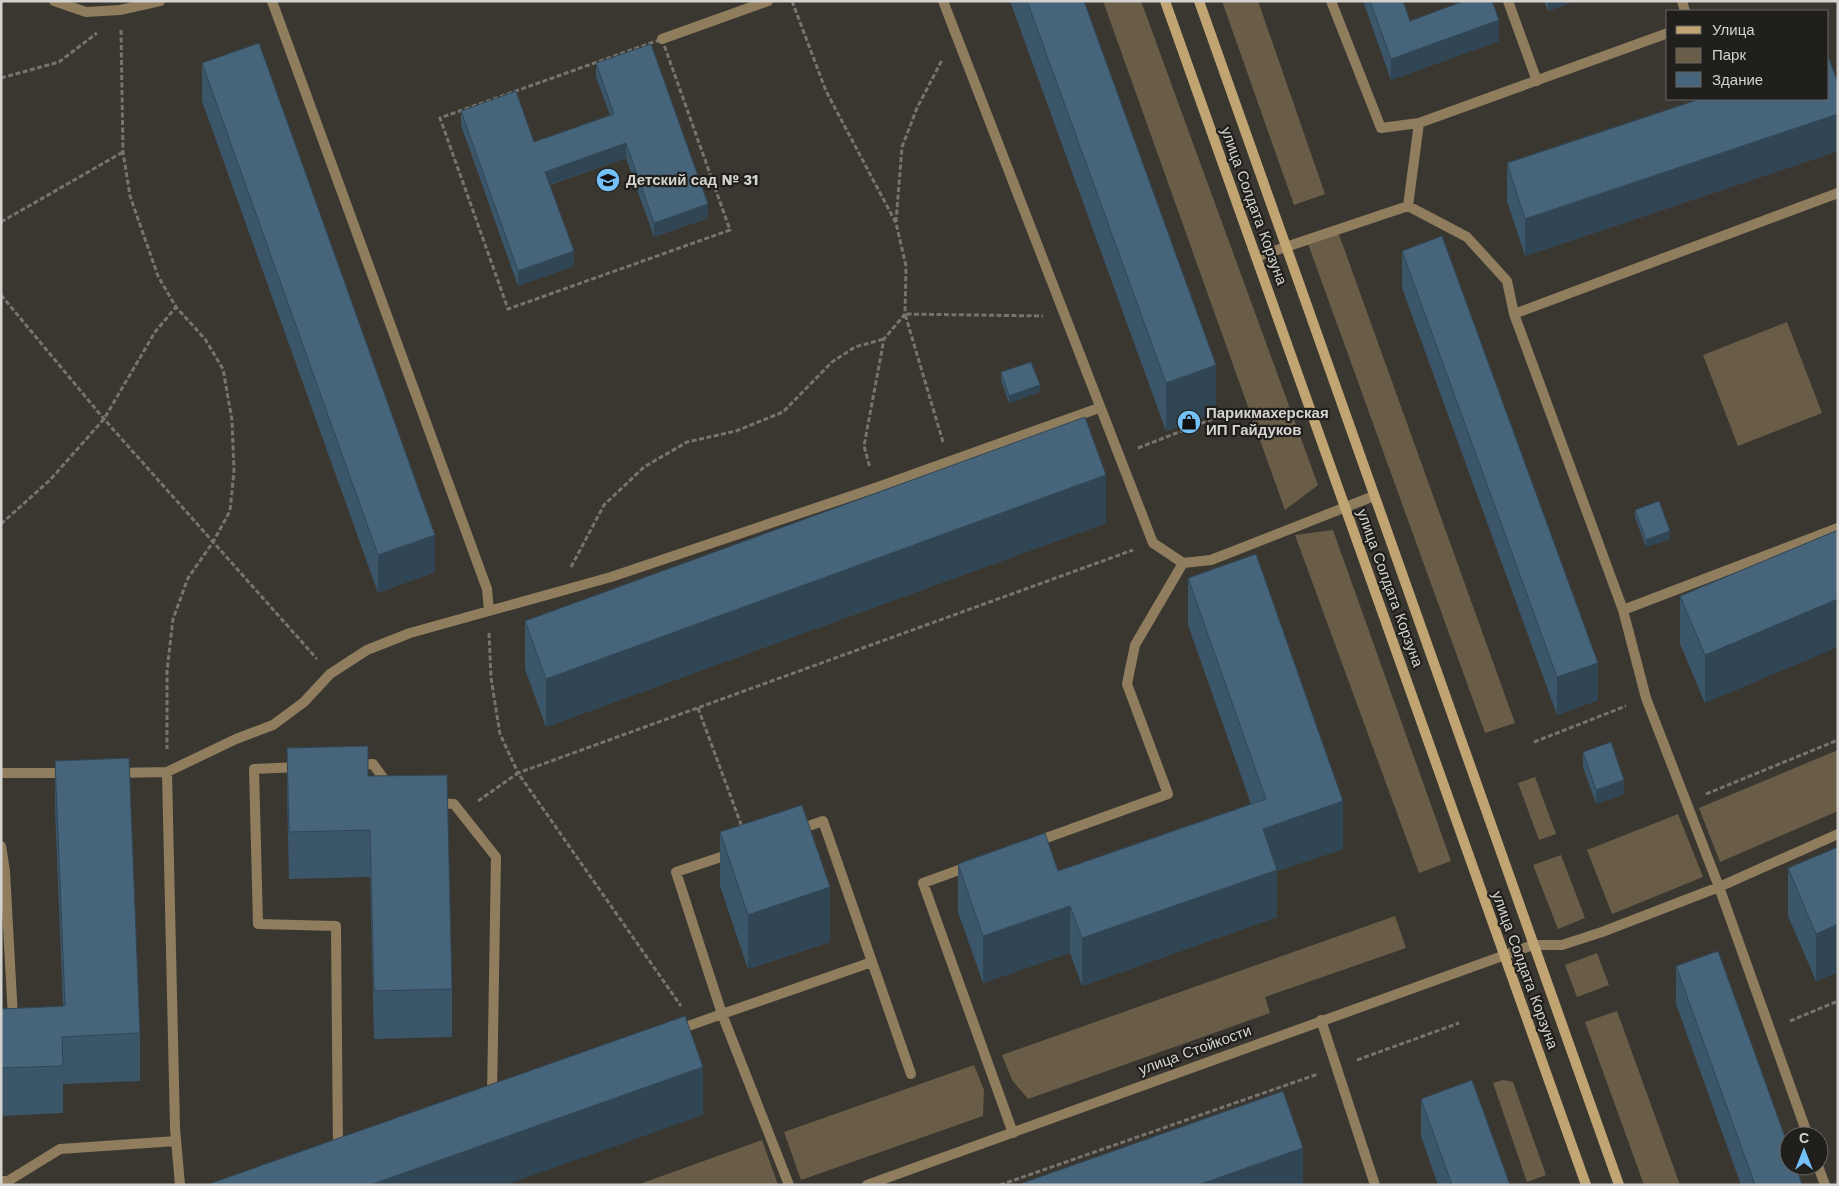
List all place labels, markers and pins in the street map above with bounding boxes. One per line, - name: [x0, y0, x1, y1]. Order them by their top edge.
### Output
- school or university icon: Детский сад № 31: [595, 167, 621, 193]
- place label: Детский сад № 31: [626, 171, 759, 189]
- place label: Парикмахерская ИП Гайдуков: [1206, 404, 1329, 439]
- shop icon: Парикмахерская ИП Гайдуков: [1176, 409, 1202, 435]

